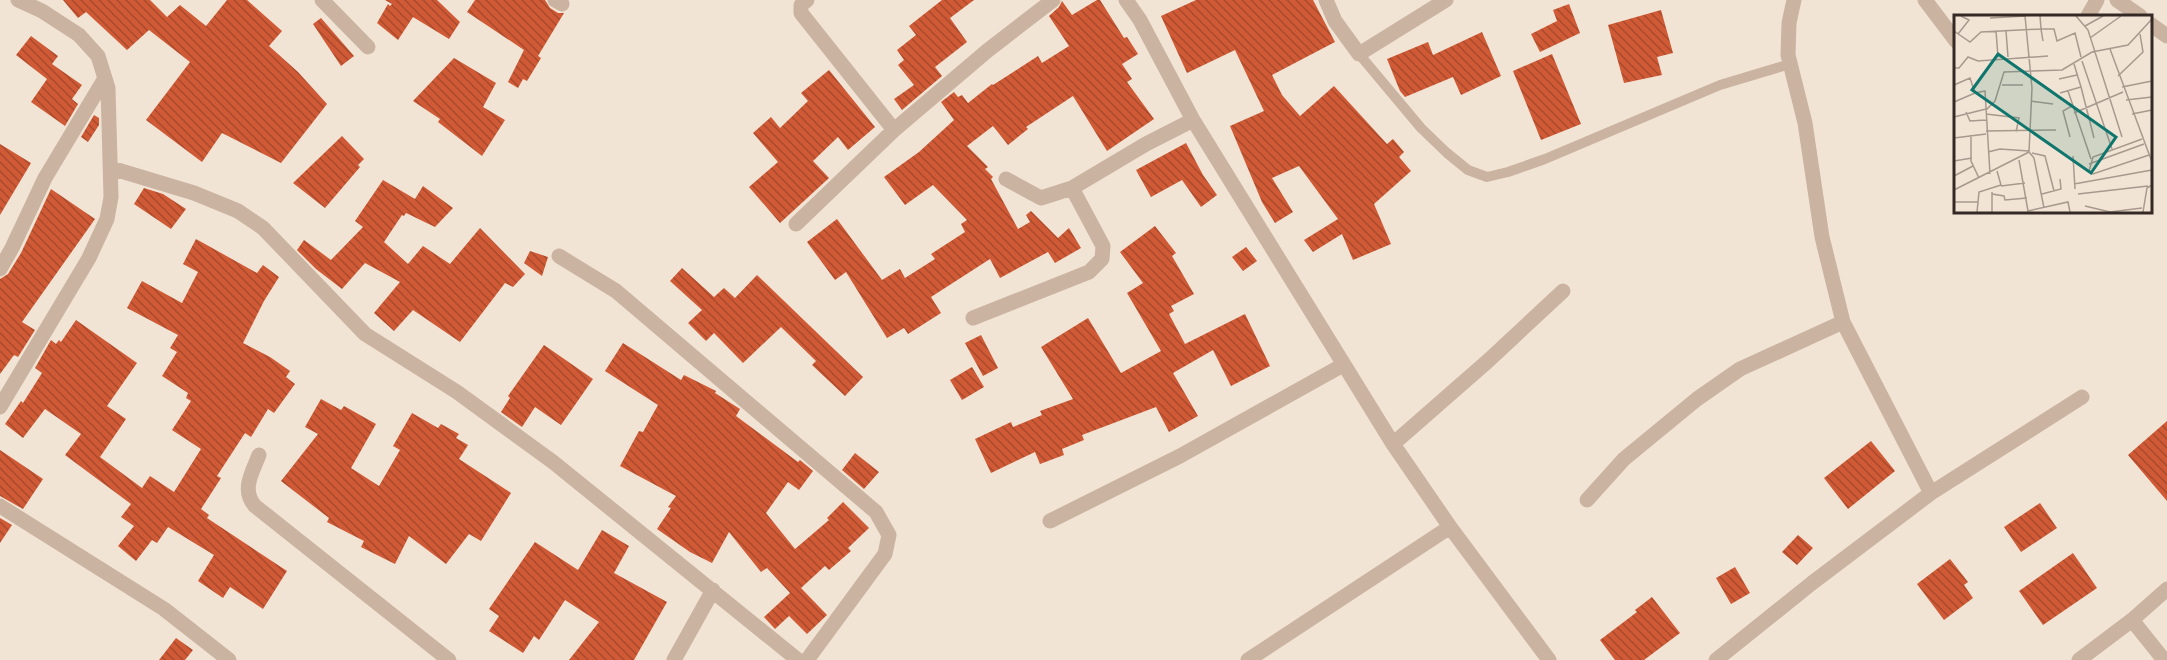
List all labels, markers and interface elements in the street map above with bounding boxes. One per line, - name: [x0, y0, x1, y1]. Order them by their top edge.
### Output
- inset map: [1954, 15, 2152, 213]

